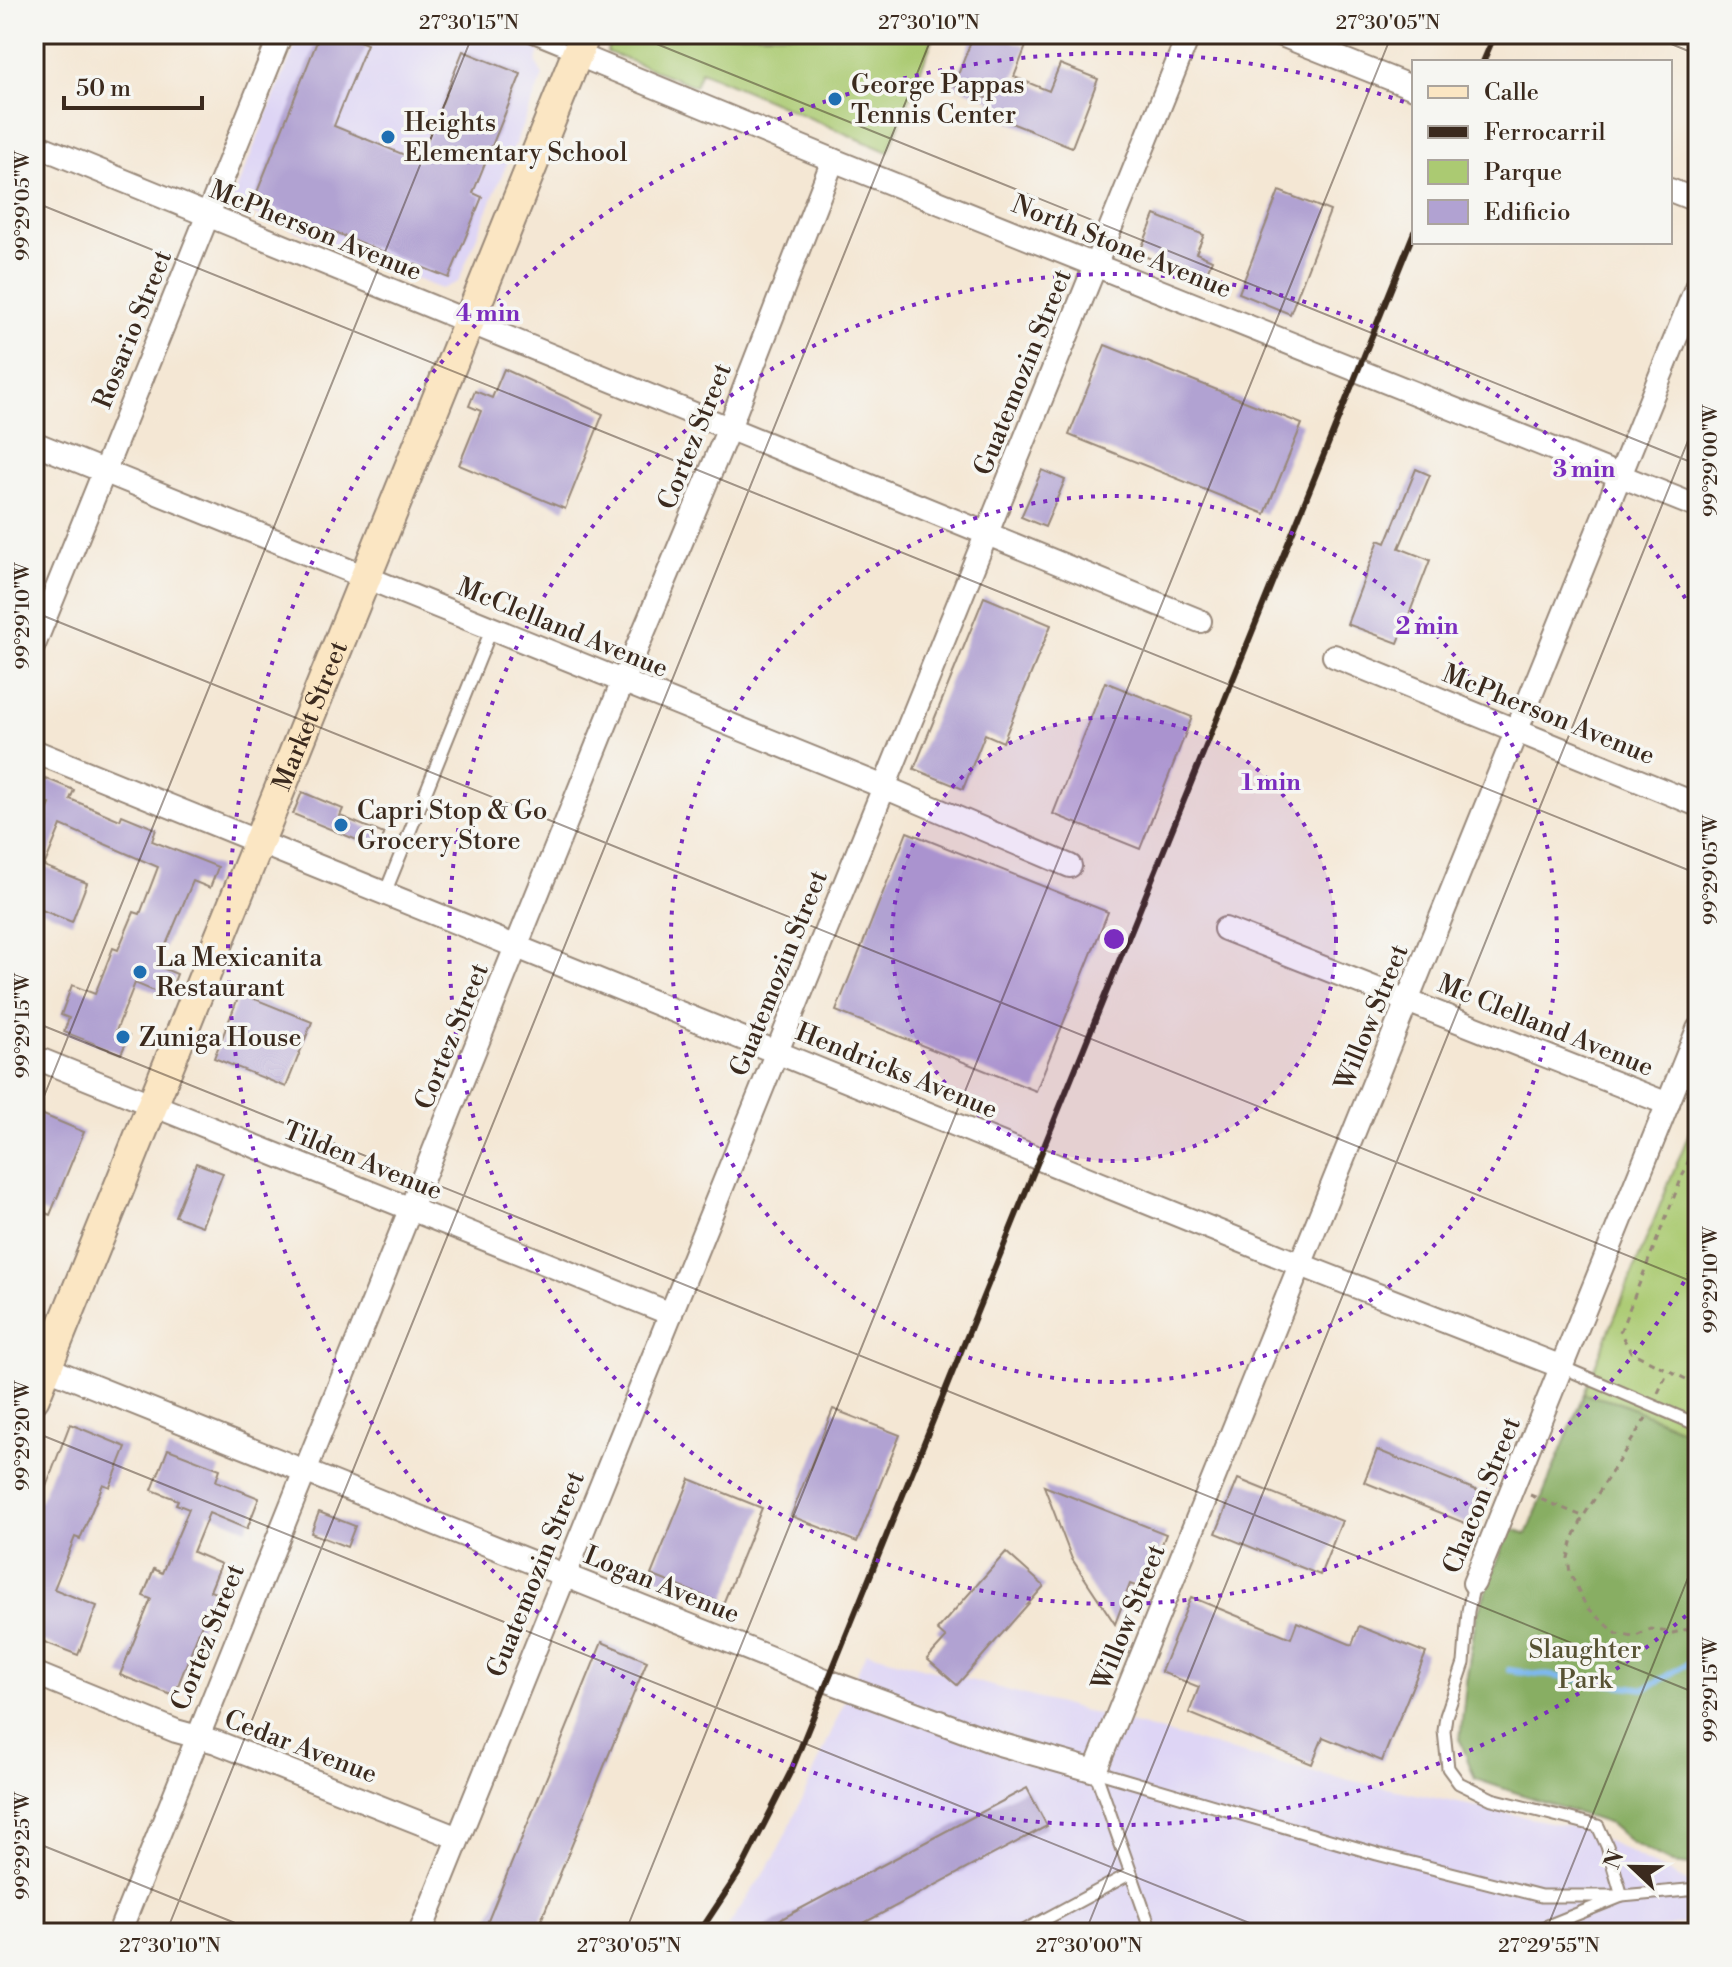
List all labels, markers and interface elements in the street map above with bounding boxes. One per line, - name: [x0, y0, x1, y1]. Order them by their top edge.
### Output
- text: 27°30'15"N: [419, 11, 519, 36]
- text: 27°30'10"N: [878, 11, 980, 36]
- text: 27°30'05"N: [1336, 11, 1440, 36]
- scale bar: [64, 60, 202, 110]
- legend: [1412, 60, 1672, 244]
- place label: George Pappas Tennis Center: [851, 69, 1025, 131]
- text: 50 m: [76, 74, 131, 104]
- text: Calle: [1484, 78, 1539, 108]
- marker: George Pappas Tennis Center: [826, 90, 844, 108]
- place label: Heights Elementary School: [404, 107, 628, 169]
- text: Ferrocarril: [1484, 118, 1606, 148]
- marker: Heights Elementary School: [379, 128, 397, 146]
- text: 99°29'05"W: [11, 150, 36, 261]
- text: Parque: [1484, 158, 1562, 188]
- street label: McPherson Avenue: [205, 174, 427, 288]
- street label: North Stone Avenue: [1007, 188, 1236, 306]
- text: Edificio: [1484, 198, 1570, 228]
- street label: Rosario Street: [87, 246, 179, 413]
- street label: Guatemozin Street: [967, 265, 1079, 480]
- text: 4 min: [456, 299, 520, 329]
- street label: Cortez Street: [651, 359, 739, 514]
- text: 99°29'00"W: [1699, 404, 1724, 517]
- text: 3 min: [1553, 455, 1616, 485]
- text: 99°29'10"W: [11, 562, 36, 669]
- street label: McClelland Avenue: [452, 571, 673, 685]
- text: 2 min: [1395, 612, 1459, 642]
- street label: Market Street: [266, 636, 355, 796]
- street label: McPherson Avenue: [1438, 658, 1660, 772]
- text: 1 min: [1241, 768, 1301, 798]
- place label: Capri Stop & Go Grocery Store: [357, 795, 547, 857]
- text: 99°29'05"W: [1699, 814, 1724, 925]
- marker: Capri Stop & Go Grocery Store: [332, 816, 350, 834]
- street label: Guatemozin Street: [723, 866, 835, 1081]
- centre of rings: [1100, 925, 1128, 953]
- street label: Willow Street: [1328, 940, 1416, 1096]
- place label: La Mexicanita Restaurant: [156, 942, 323, 1004]
- street label: Cortez Street: [408, 959, 496, 1114]
- marker: La Mexicanita Restaurant: [131, 963, 149, 981]
- street label: Mc Clelland Avenue: [1433, 968, 1658, 1084]
- text: 99°29'15"W: [11, 973, 36, 1079]
- street label: Hendricks Avenue: [791, 1016, 1002, 1126]
- place label: Zuniga House: [139, 1022, 302, 1054]
- marker: Zuniga House: [114, 1028, 132, 1046]
- street label: Tilden Avenue: [278, 1114, 447, 1207]
- text: 99°29'10"W: [1699, 1226, 1724, 1333]
- text: 99°29'20"W: [11, 1380, 36, 1491]
- street label: Chacon Street: [1436, 1413, 1528, 1578]
- street label: Guatemozin Street: [480, 1467, 592, 1682]
- street label: Logan Avenue: [579, 1539, 744, 1631]
- street label: Willow Street: [1085, 1540, 1173, 1696]
- street label: Cortez Street: [164, 1560, 252, 1715]
- park label: Slaughter Park: [1529, 1634, 1641, 1696]
- text: 99°29'15"W: [1699, 1637, 1724, 1743]
- street label: Cedar Avenue: [220, 1703, 382, 1791]
- text: 99°29'25"W: [11, 1791, 36, 1900]
- north arrow: [1592, 1827, 1672, 1907]
- text: N: [1599, 1846, 1631, 1873]
- text: 27°30'10"N: [119, 1934, 221, 1959]
- text: 27°30'05"N: [577, 1934, 681, 1959]
- text: 27°30'00"N: [1036, 1934, 1142, 1959]
- text: 27°29'55"N: [1498, 1934, 1600, 1959]

